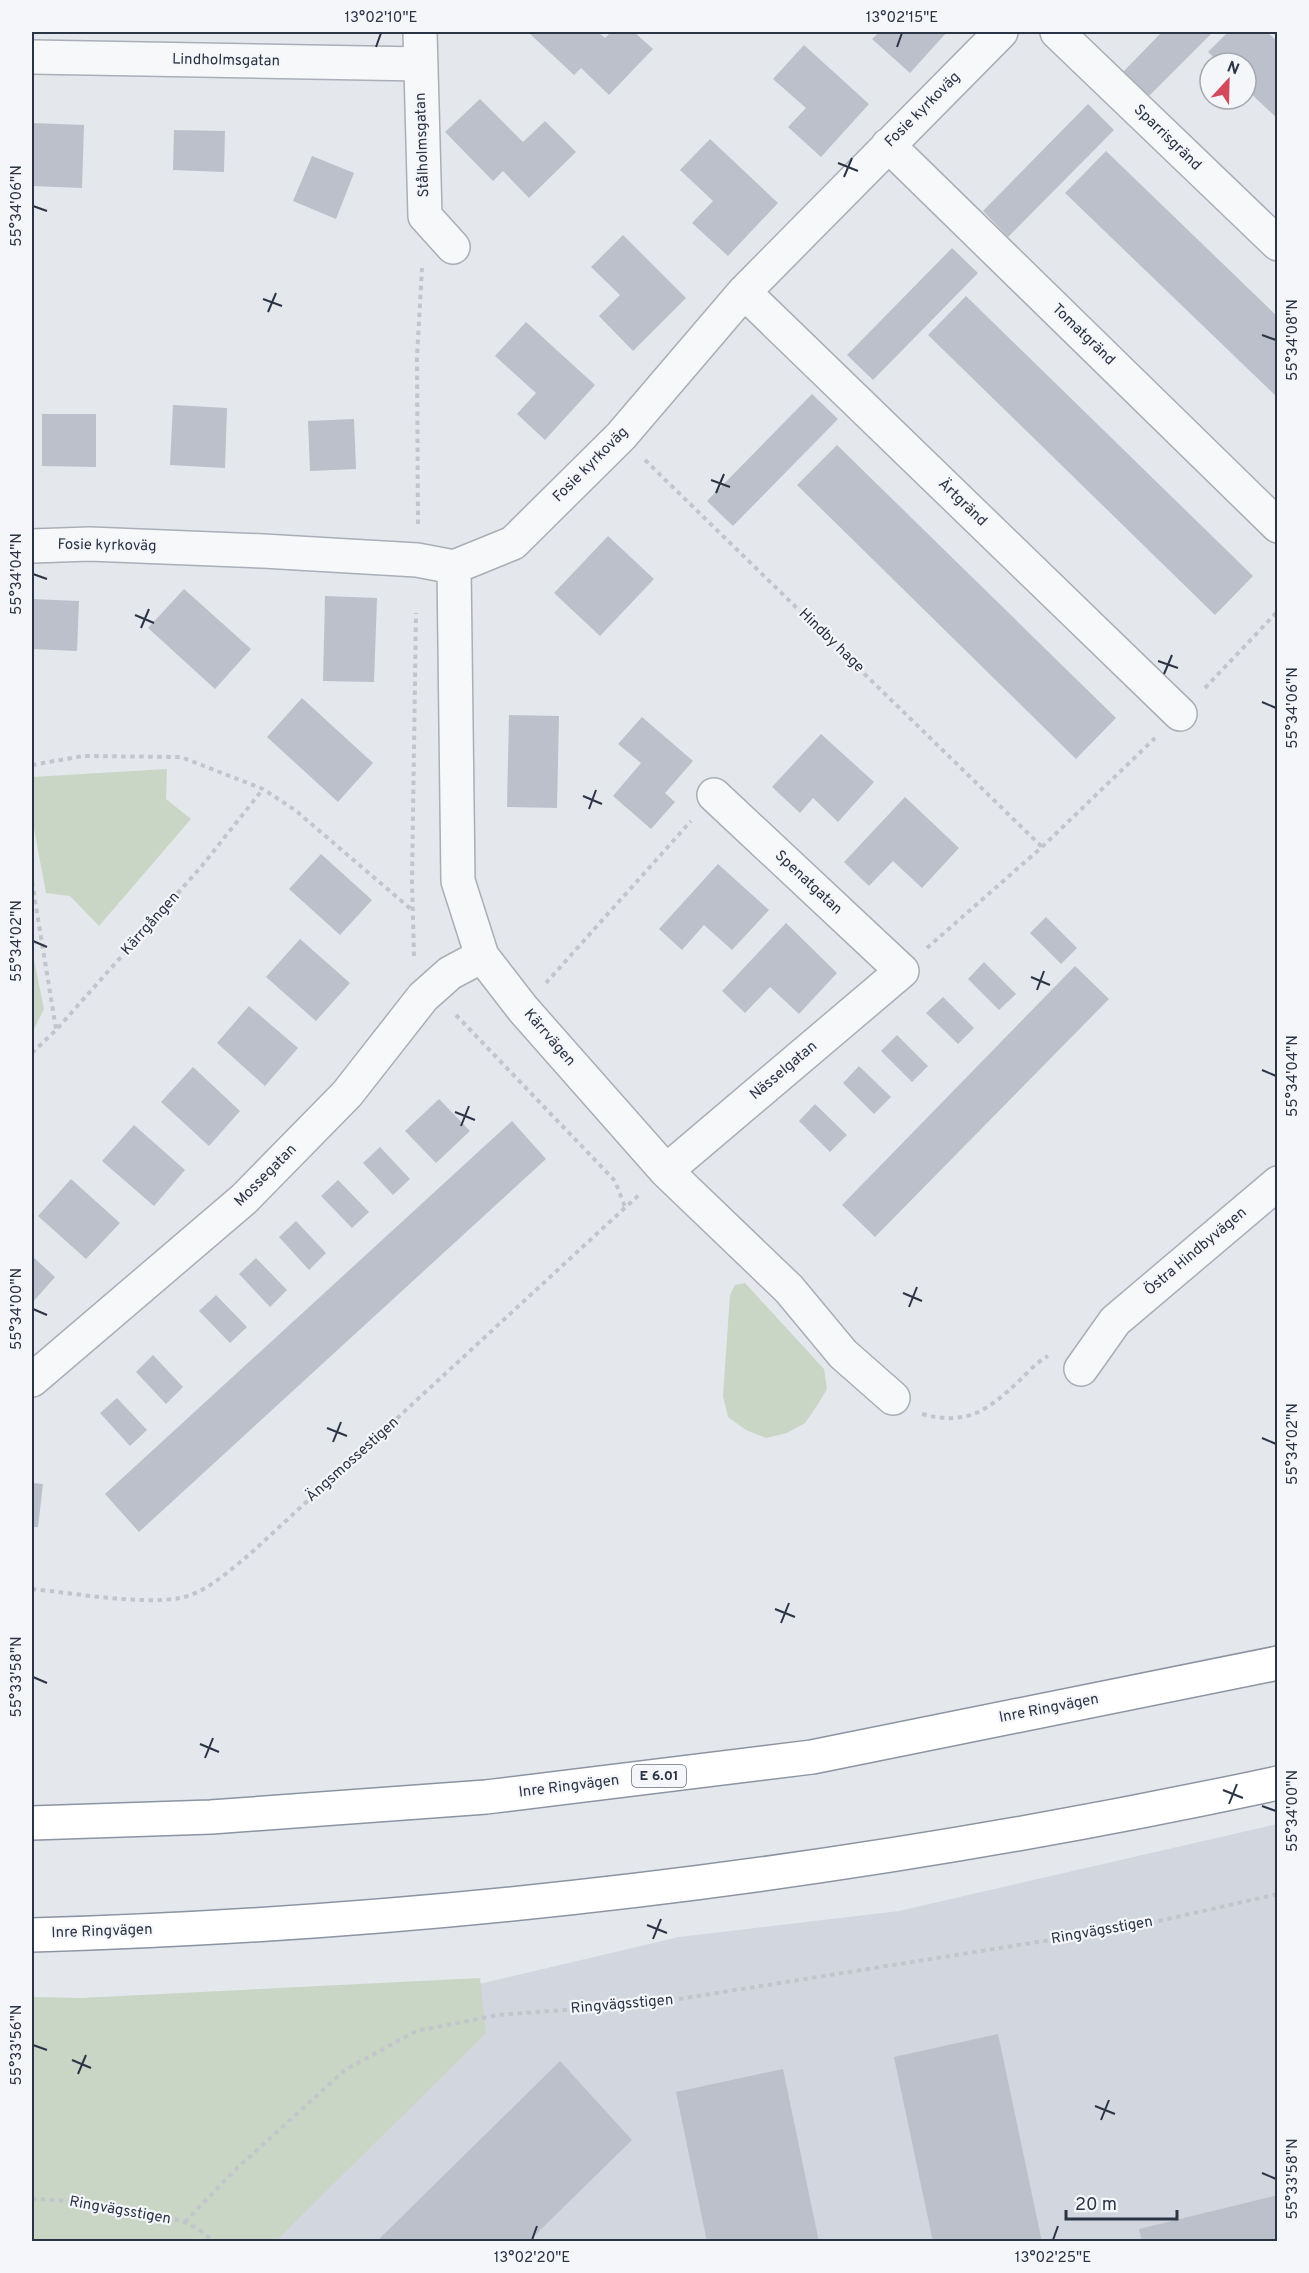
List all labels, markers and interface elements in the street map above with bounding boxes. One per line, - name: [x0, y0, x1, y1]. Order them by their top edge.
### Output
- text: 13°02'10"E: [344, 9, 418, 28]
- text: 13°02'15"E: [866, 9, 938, 28]
- street label: Lindholmsgatan: [172, 51, 280, 71]
- north arrow: [1198, 51, 1258, 111]
- text: N: [1224, 58, 1242, 80]
- street label: Fosie kyrkoväg: [881, 68, 965, 152]
- street label: Stålholmsgatan: [412, 92, 434, 198]
- street label: Sparrisgränd: [1129, 101, 1205, 175]
- text: 55°34'06"N: [8, 165, 27, 247]
- text: 55°34'08"N: [1284, 299, 1303, 381]
- street label: Tomatgränd: [1047, 300, 1119, 370]
- street label: Fosie kyrkoväg: [549, 423, 633, 507]
- street label: Ärtgränd: [934, 474, 991, 531]
- text: 55°34'04"N: [8, 533, 27, 615]
- street label: Fosie kyrkoväg: [57, 536, 157, 556]
- street label: Hindby hage: [794, 605, 868, 677]
- text: 55°34'06"N: [1284, 667, 1303, 749]
- street label: Spenatgatan: [770, 847, 846, 919]
- street label: Kärrgången: [118, 888, 184, 960]
- text: 55°34'02"N: [8, 900, 27, 982]
- street label: Kärrvägen: [519, 1006, 579, 1070]
- text: 55°34'04"N: [1284, 1035, 1303, 1117]
- street label: Nässelgatan: [746, 1037, 822, 1105]
- street label: Mossegatan: [231, 1141, 301, 1211]
- street label: Östra Hindbyvägen: [1140, 1203, 1251, 1300]
- text: 55°34'00"N: [8, 1268, 27, 1350]
- text: 55°34'02"N: [1284, 1403, 1303, 1485]
- street label: Ängsmossestigen: [302, 1413, 403, 1507]
- text: 55°33'58"N: [8, 1636, 27, 1718]
- street label: Inre Ringvägen: [997, 1690, 1101, 1728]
- road number: E 6.01: [632, 1765, 686, 1787]
- text: 55°34'00"N: [1284, 1770, 1303, 1852]
- street label: Inre Ringvägen: [518, 1771, 620, 1803]
- street label: Ringvägsstigen: [1050, 1913, 1154, 1949]
- street label: Inre Ringvägen: [51, 1921, 153, 1943]
- street label: Ringvägsstigen: [570, 1991, 674, 2019]
- text: 55°33'56"N: [8, 2005, 27, 2085]
- text: 55°33'58"N: [1284, 2138, 1303, 2220]
- scale bar: [1066, 2183, 1177, 2221]
- street label: Ringvägsstigen: [68, 2193, 172, 2229]
- text: 20 m: [1075, 2194, 1117, 2217]
- text: 13°02'20"E: [494, 2249, 570, 2268]
- text: 13°02'25"E: [1015, 2249, 1091, 2268]

